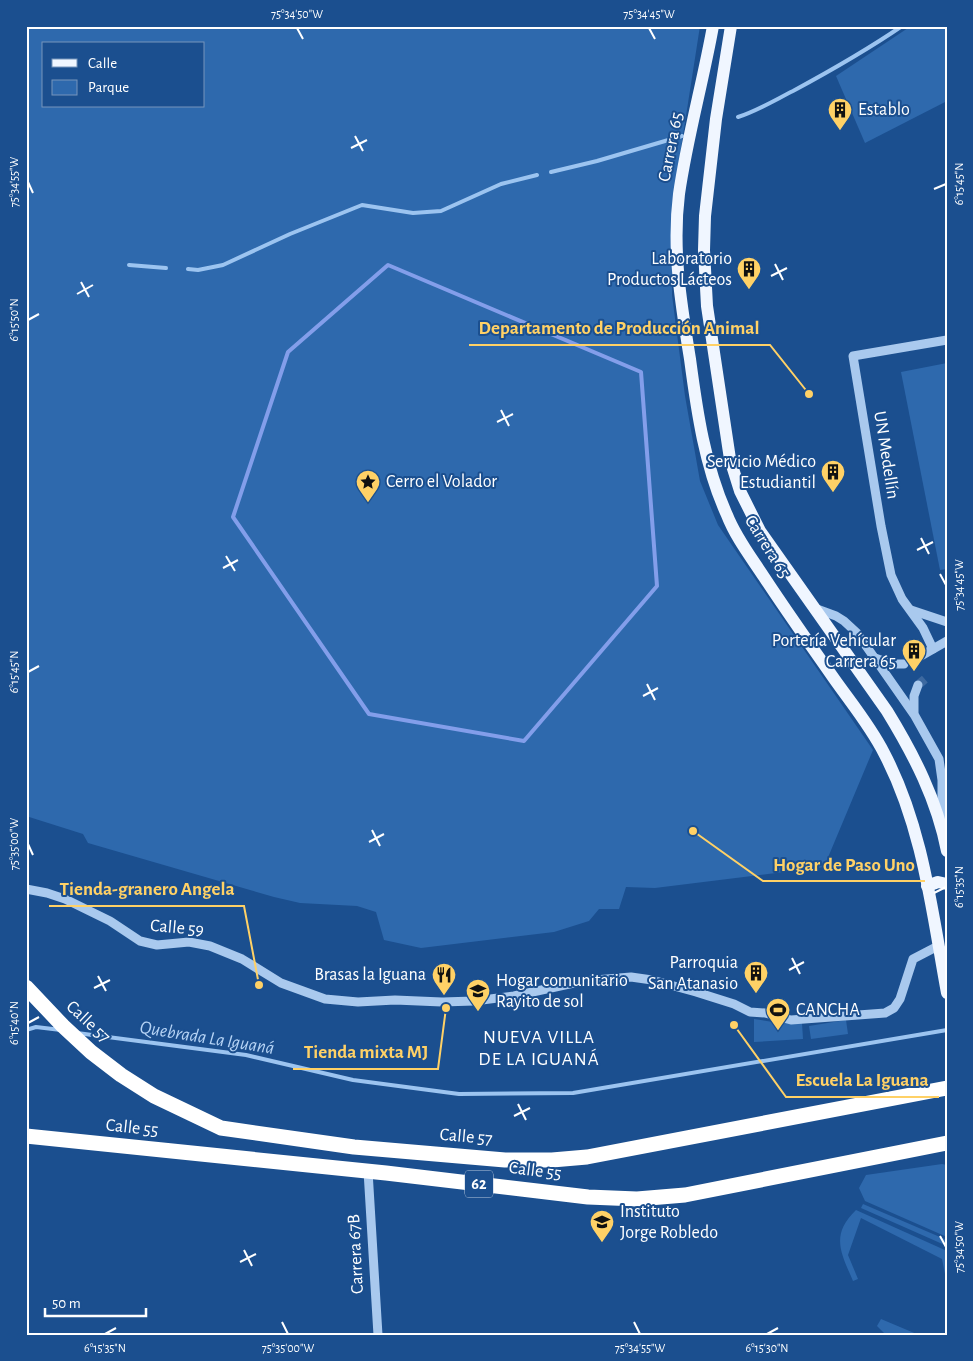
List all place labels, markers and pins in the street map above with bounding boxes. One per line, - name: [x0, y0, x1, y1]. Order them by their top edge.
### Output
- building icon: Establo: [827, 97, 853, 131]
- place label: Establo: [858, 101, 910, 119]
- place label: Laboratorio Productos Lácteos: [607, 250, 732, 289]
- building icon: Laboratorio Productos Lácteos: [736, 256, 762, 290]
- callout: Departamento de Producción Animal: [469, 311, 770, 345]
- place label: Servicio Médico Estudiantil: [707, 453, 816, 492]
- building icon: Servicio Médico Estudiantil: [820, 459, 846, 493]
- place icon: Cerro el Volador: [355, 469, 381, 503]
- place label: Cerro el Volador: [386, 473, 497, 491]
- place label: Portería Vehícular Carrera 65: [772, 632, 896, 671]
- building icon: Portería Vehícular Carrera 65: [901, 638, 927, 672]
- callout: Hogar de Paso Uno: [763, 847, 925, 881]
- callout: Tienda-granero Angela: [49, 872, 244, 906]
- place label: Parroquia San Atanasio: [648, 954, 738, 993]
- building icon: Parroquia San Atanasio: [743, 960, 769, 994]
- restaurant icon: Brasas la Iguana: [431, 962, 457, 996]
- place label: Brasas la Iguana: [314, 966, 426, 984]
- place label: Hogar comunitario Rayito de sol: [496, 972, 628, 1011]
- school or university icon: Hogar comunitario Rayito de sol: [465, 978, 491, 1012]
- sports icon: CANCHA: [765, 997, 791, 1031]
- place label: CANCHA: [796, 1001, 860, 1019]
- callout: Tienda mixta MJ: [293, 1035, 438, 1069]
- callout: Escuela La Iguana: [786, 1063, 939, 1097]
- place label: Instituto Jorge Robledo: [620, 1203, 718, 1242]
- school or university icon: Instituto Jorge Robledo: [589, 1209, 615, 1243]

